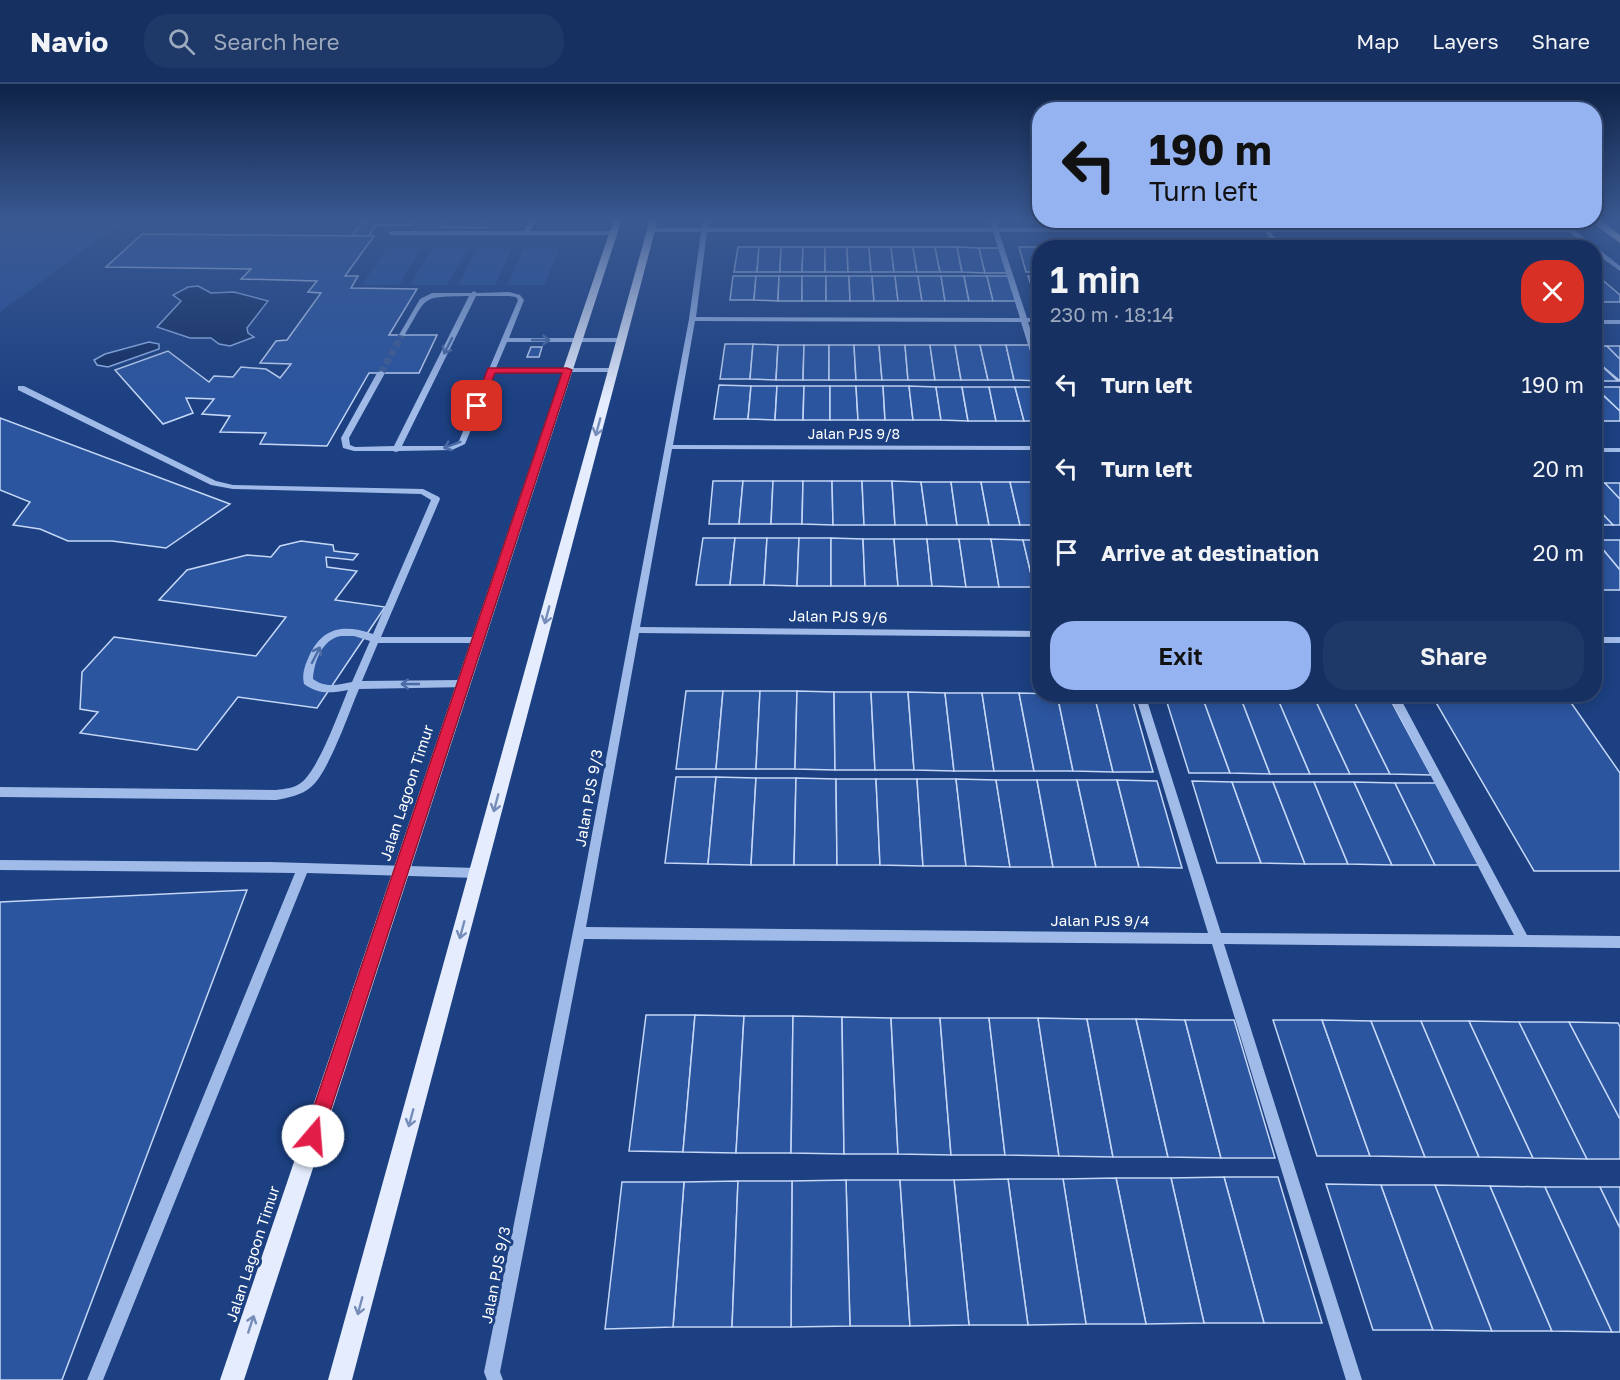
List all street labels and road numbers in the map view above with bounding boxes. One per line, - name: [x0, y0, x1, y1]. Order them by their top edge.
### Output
- street label: Jalan PJS 9/8: [808, 425, 900, 442]
- street label: Jalan PJS 9/6: [788, 606, 888, 626]
- street label: Jalan Lagoon Timur: [376, 722, 437, 863]
- street label: Jalan PJS 9/3: [571, 748, 605, 848]
- street label: Jalan PJS 9/4: [1051, 911, 1149, 929]
- street label: Jalan Lagoon Timur: [222, 1183, 283, 1324]
- street label: Jalan PJS 9/3: [477, 1225, 513, 1325]

